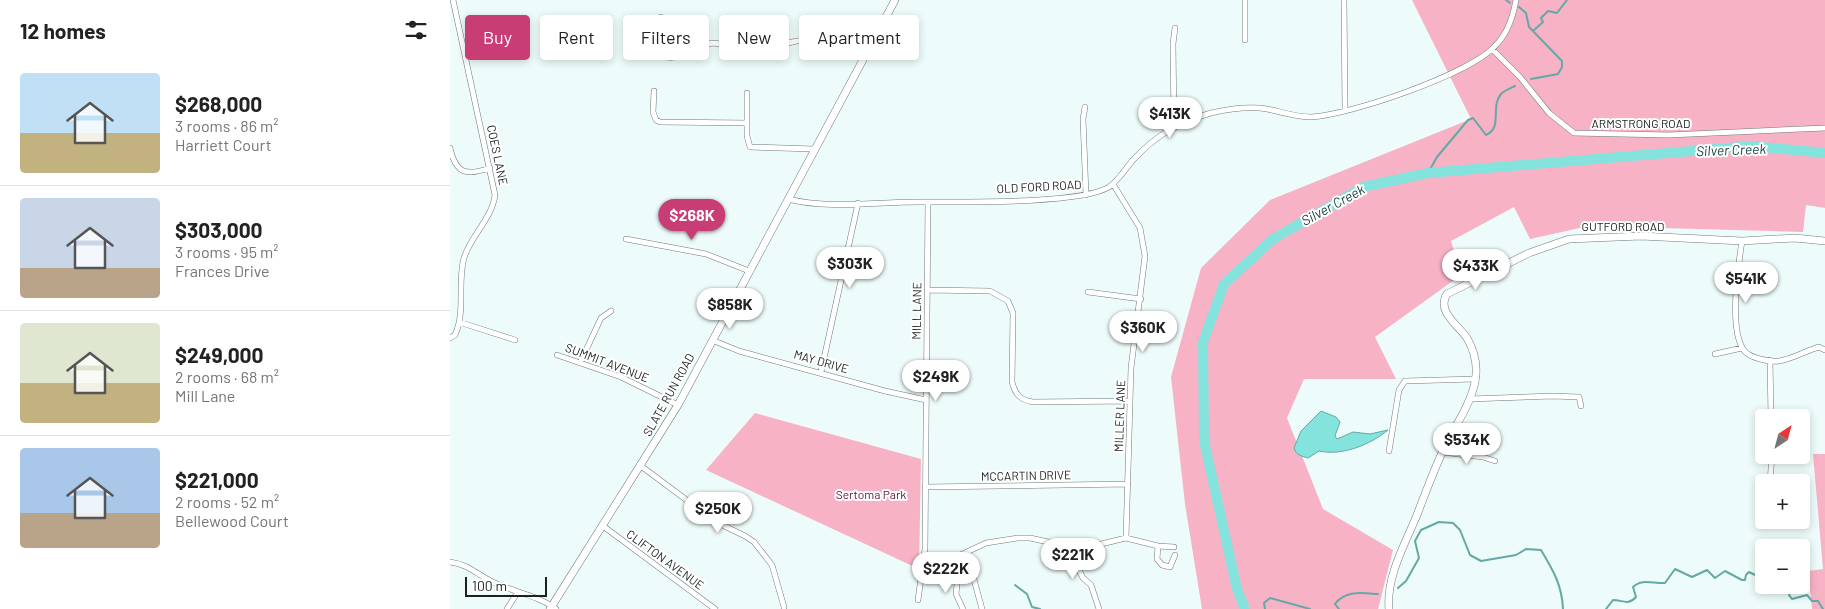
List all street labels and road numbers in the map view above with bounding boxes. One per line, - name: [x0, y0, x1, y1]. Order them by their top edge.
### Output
- street label: ARMSTRONG ROAD: [1592, 116, 1690, 130]
- street label: COES LANE: [485, 123, 511, 186]
- street label: OLD FORD ROAD: [996, 177, 1082, 195]
- street label: GUTFORD ROAD: [1582, 219, 1664, 233]
- street label: MILL LANE: [908, 282, 924, 340]
- street label: SUMMIT AVENUE: [564, 340, 651, 384]
- street label: MAY DRIVE: [792, 347, 850, 376]
- street label: SLATE RUN ROAD: [640, 351, 697, 438]
- street label: MILLER LANE: [1111, 380, 1127, 452]
- street label: MCCARTIN DRIVE: [981, 467, 1071, 483]
- street label: CLIFTON AVENUE: [624, 526, 707, 592]

